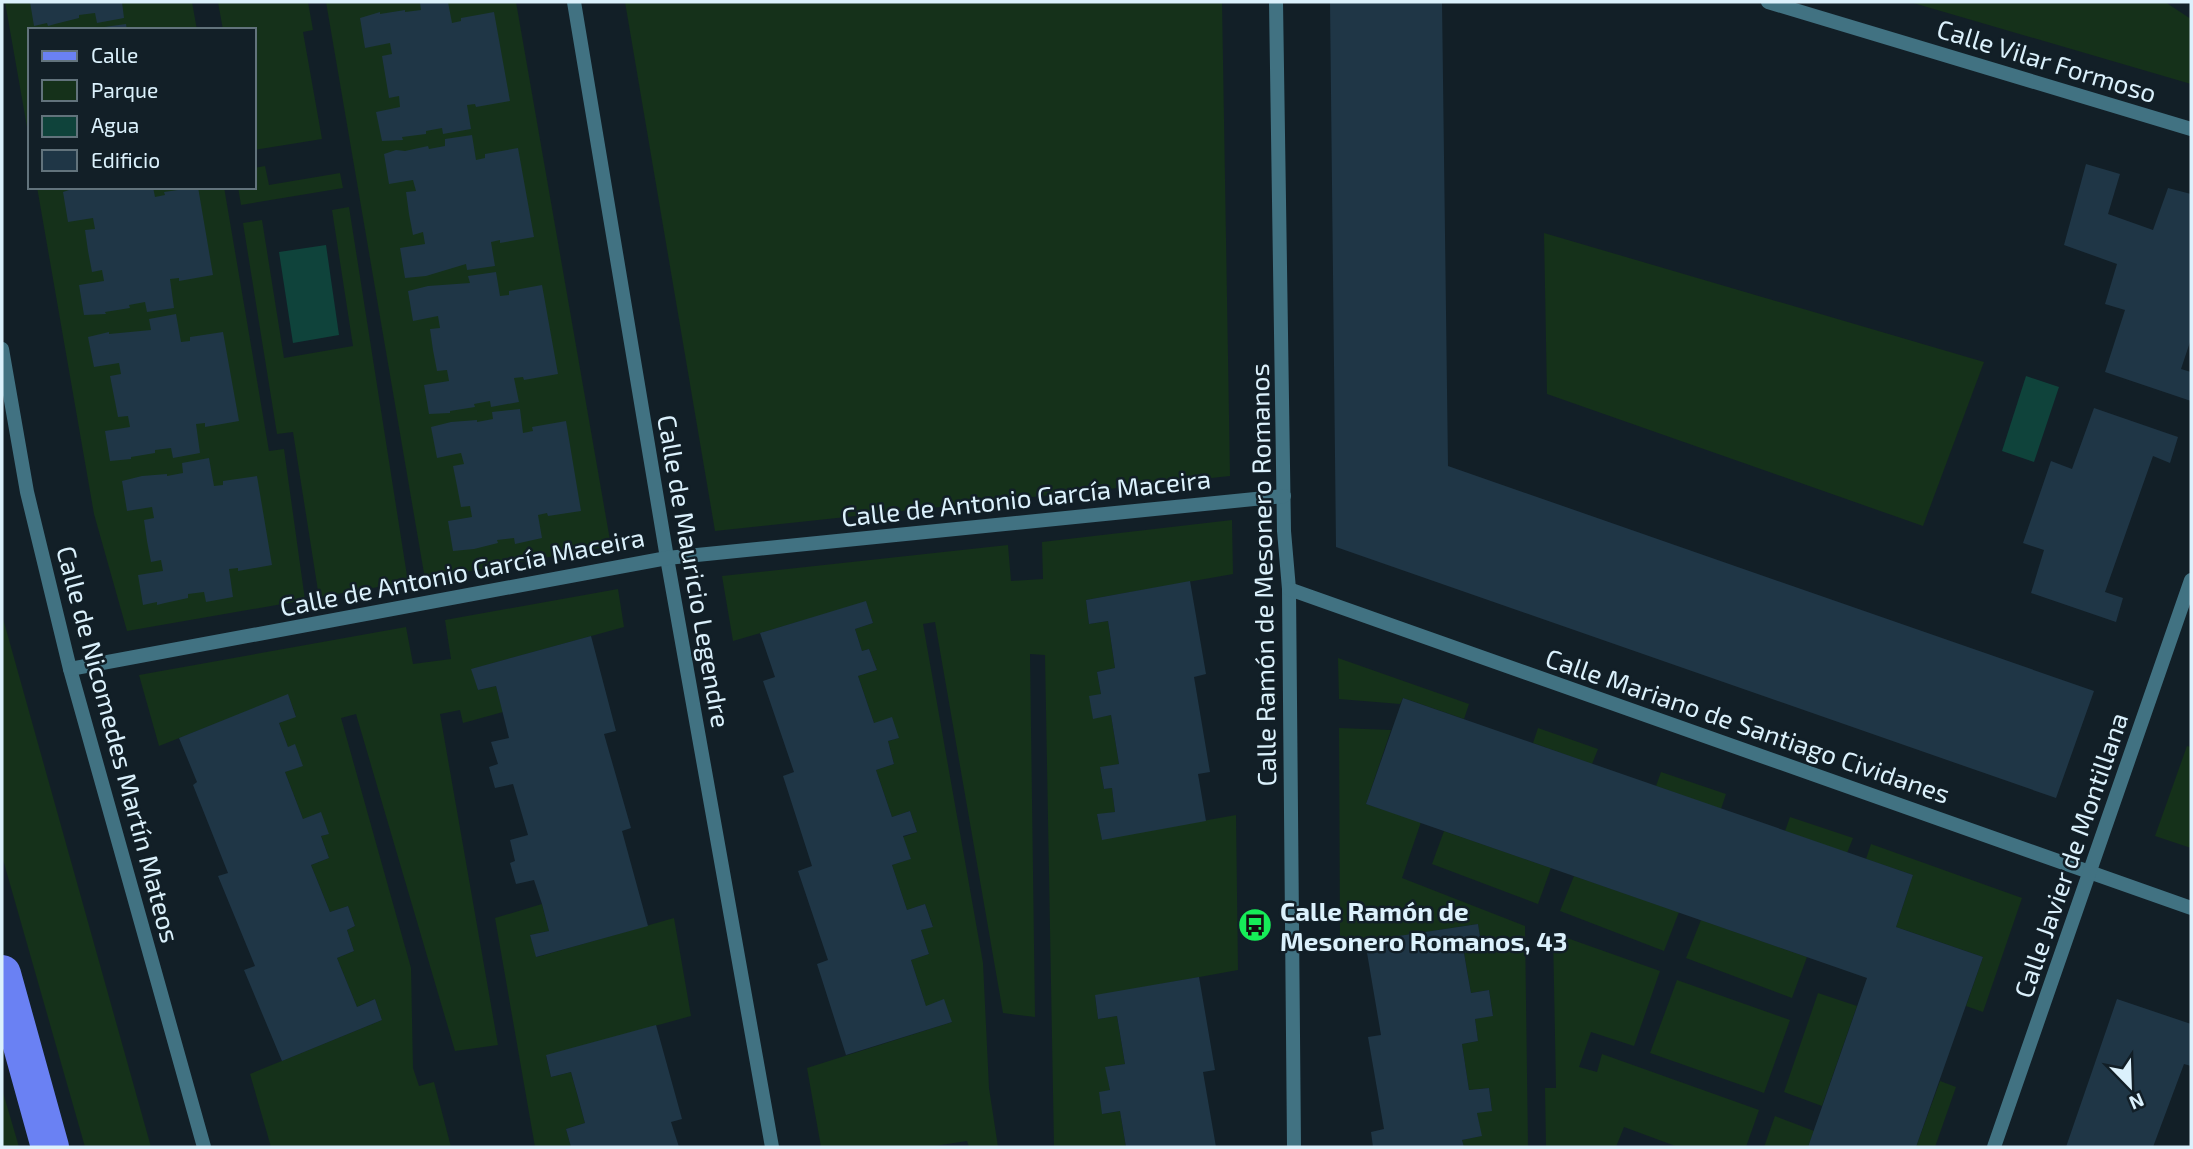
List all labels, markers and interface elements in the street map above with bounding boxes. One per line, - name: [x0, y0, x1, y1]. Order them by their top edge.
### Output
- street label: Calle Vilar Formoso: [1933, 12, 2161, 108]
- legend: [28, 28, 256, 189]
- text: Calle: [91, 42, 138, 67]
- text: Parque: [91, 77, 158, 102]
- text: Agua: [91, 112, 139, 137]
- text: Edificio: [91, 147, 160, 172]
- street label: Calle Ramón de Mesonero Romanos: [1243, 363, 1281, 787]
- street label: Calle de Mauricio Legendre: [652, 412, 738, 730]
- street label: Calle de Antonio García Maceira: [840, 462, 1212, 532]
- street label: Calle de Antonio García Maceira: [277, 520, 647, 622]
- street label: Calle de Nicomedes Martín Mateos: [51, 542, 187, 946]
- street label: Calle Mariano de Santiago Cividanes: [1542, 641, 1954, 809]
- street label: Calle Javier de Montillana: [2007, 708, 2133, 1002]
- place label: Calle Ramón de Mesonero Romanos, 43: [1280, 895, 1567, 956]
- bus stop icon: Calle Ramón de Mesonero Romanos, 43: [1236, 906, 1274, 944]
- north arrow: [2095, 1051, 2165, 1121]
- text: N: [2126, 1089, 2148, 1115]

